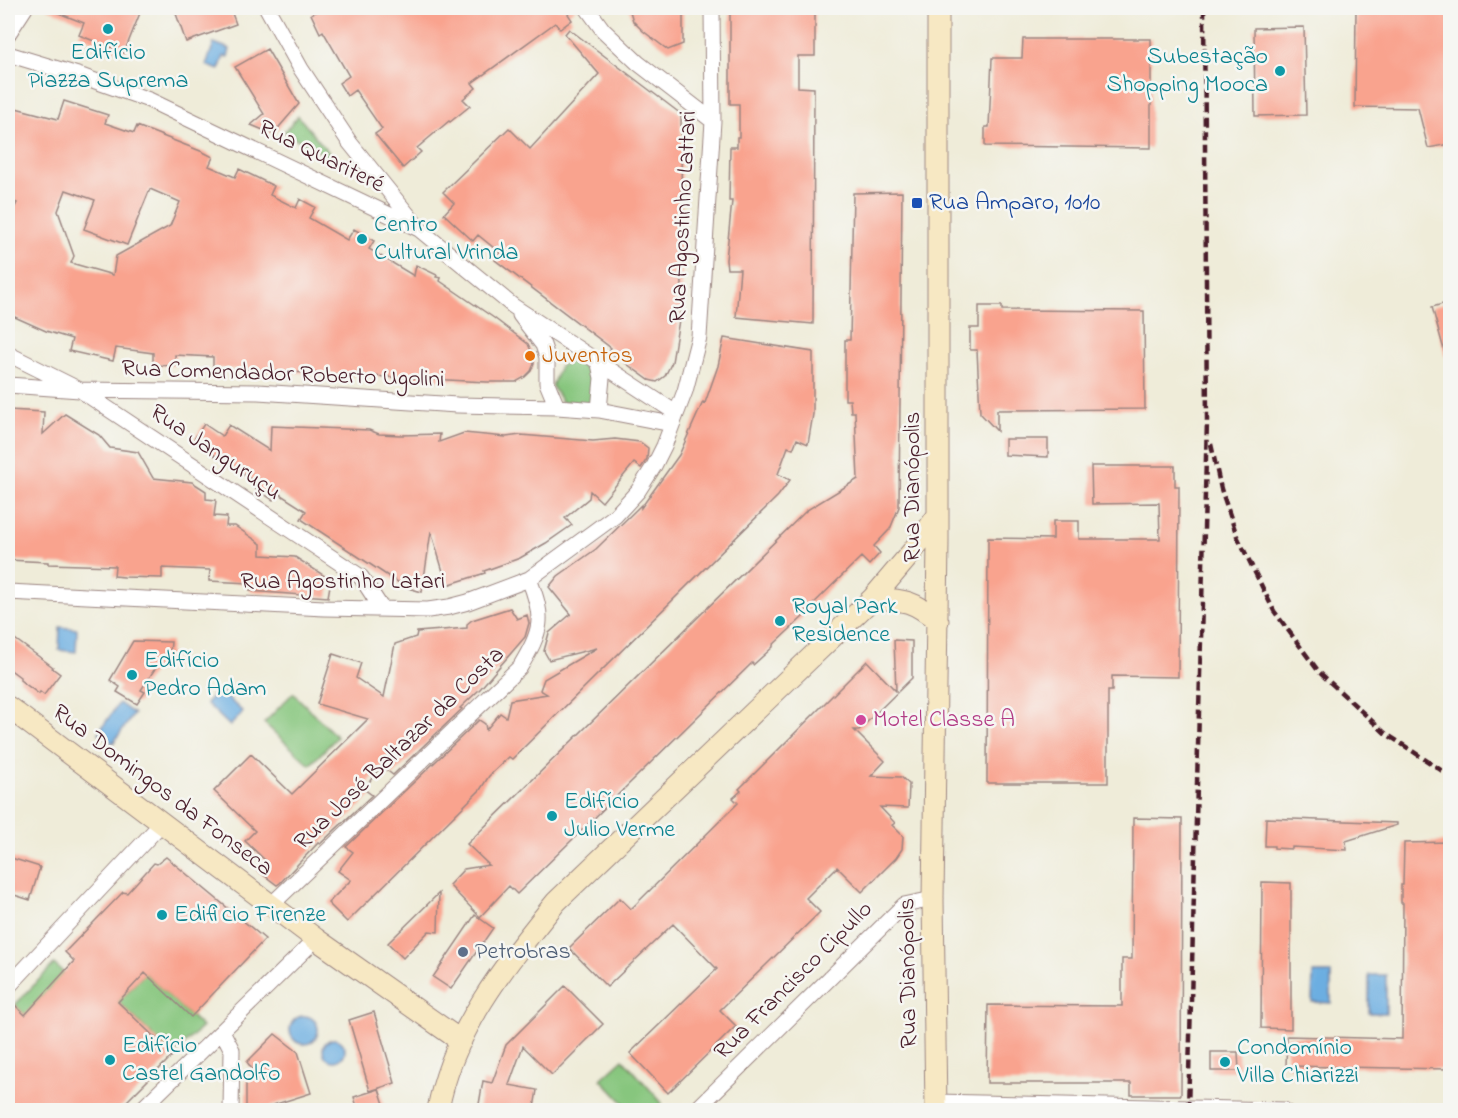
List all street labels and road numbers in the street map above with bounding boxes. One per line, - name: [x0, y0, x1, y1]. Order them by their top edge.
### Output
- street label: Rua Agostinho Lattari: [661, 110, 707, 324]
- street label: Rua Quariteré: [252, 111, 390, 203]
- street label: Rua Comendador Roberto Ugolini: [121, 352, 445, 398]
- street label: Rua Janguruçu: [142, 396, 288, 510]
- street label: Rua Dianópolis: [896, 412, 931, 562]
- street label: Rua Agostinho Latari: [241, 565, 445, 600]
- street label: Rua José Baltazar da Costa: [287, 639, 513, 859]
- street label: Rua Domingos da Fonseca: [44, 696, 280, 886]
- street label: Rua Francisco Cipullo: [706, 893, 882, 1069]
- street label: Rua Dianópolis: [890, 897, 928, 1049]

